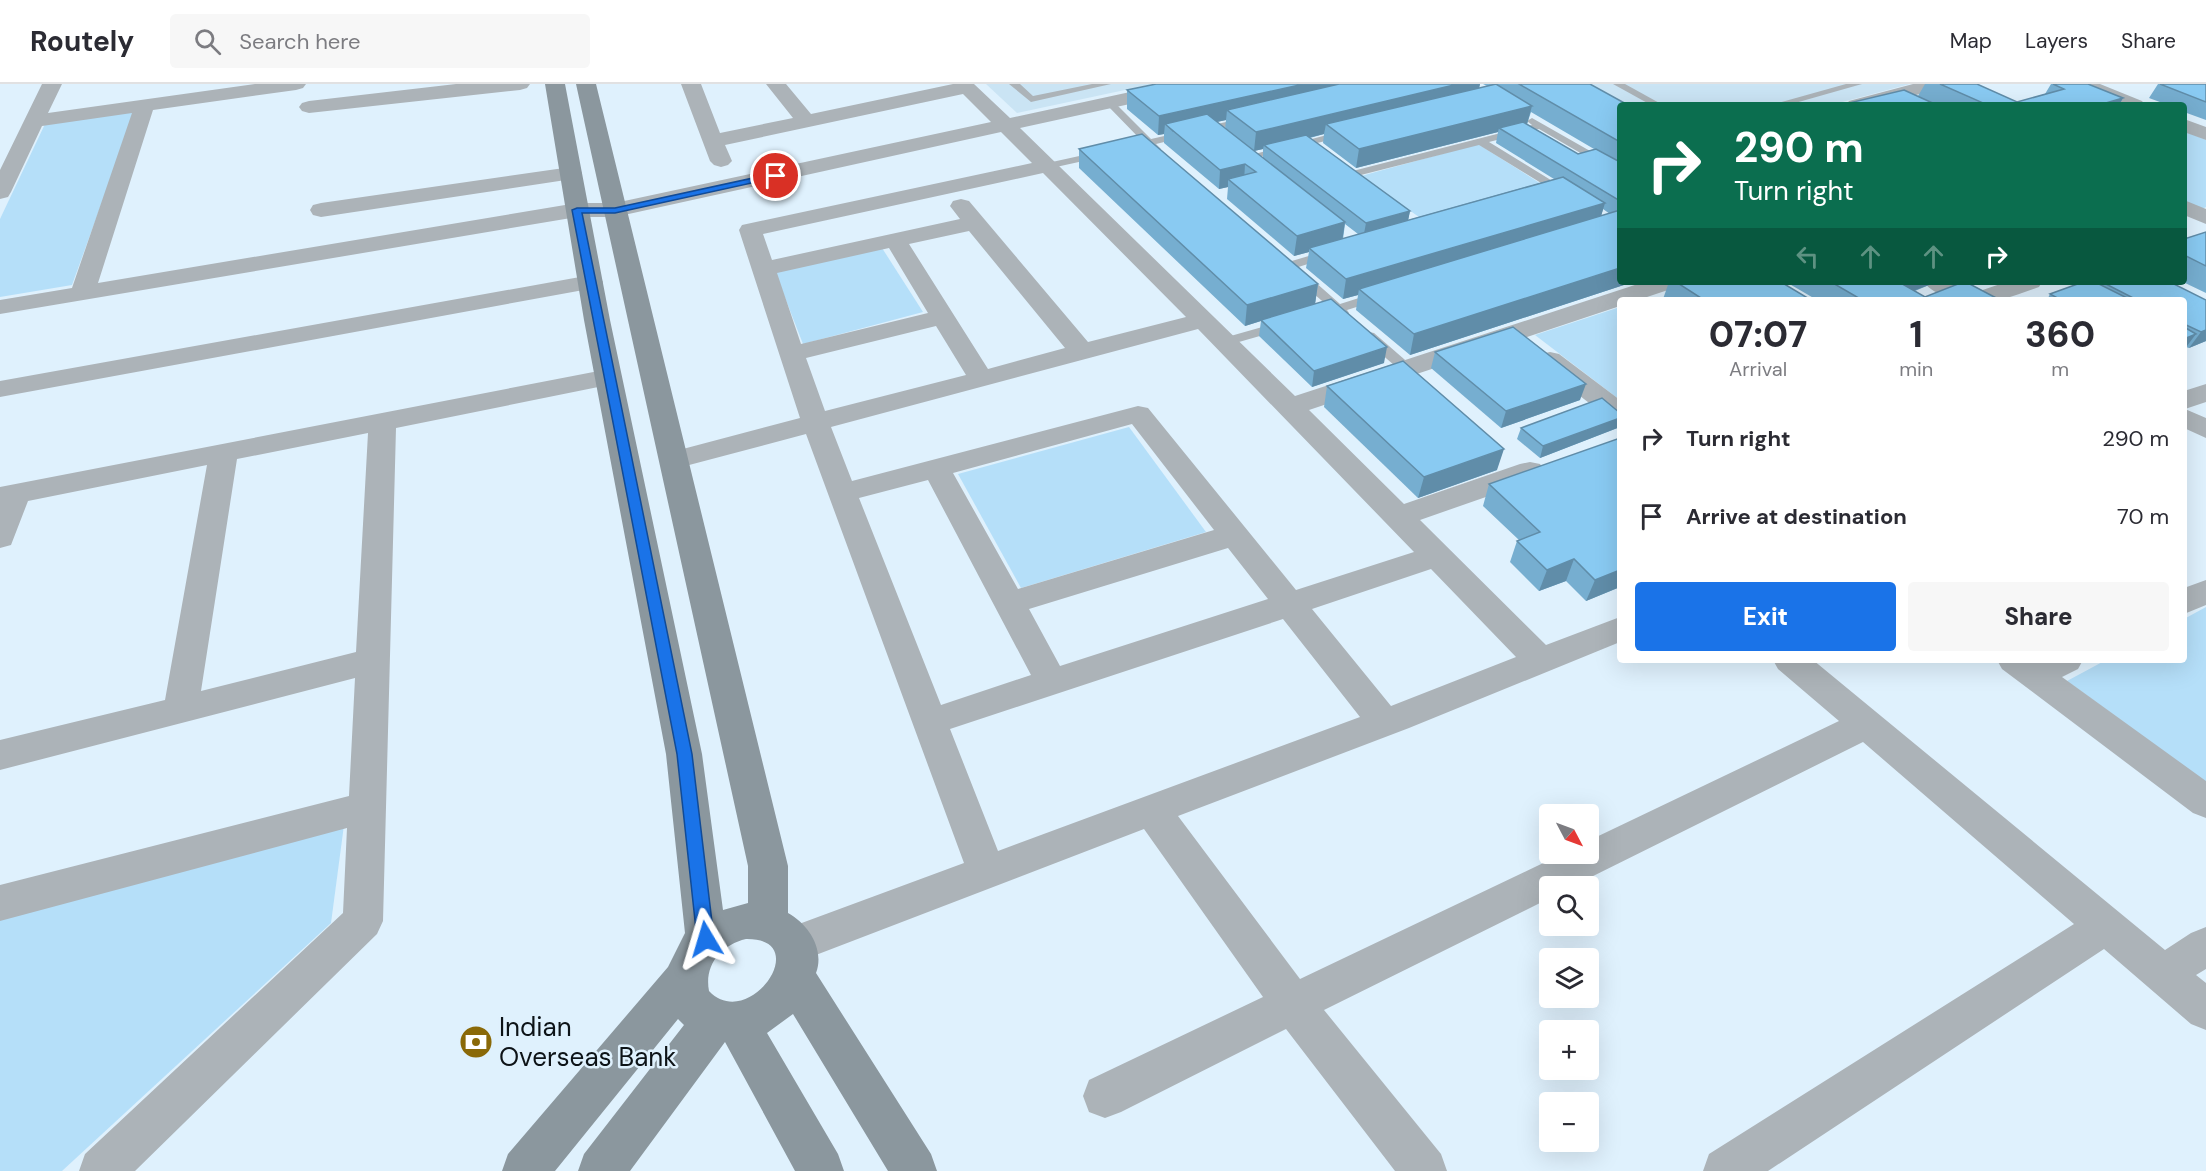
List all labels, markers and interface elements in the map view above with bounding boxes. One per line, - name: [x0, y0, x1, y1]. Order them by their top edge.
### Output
- search box: [170, 14, 590, 68]
- text: Routely: [30, 23, 134, 60]
- icon: search: [191, 25, 224, 58]
- text: Search here: [239, 27, 361, 56]
- text: Map: [1950, 27, 1992, 55]
- text: Layers: [2025, 27, 2088, 55]
- text: Share: [2121, 27, 2176, 55]
- text: 290 m: [1734, 120, 1864, 175]
- icon: right: [1635, 126, 1713, 204]
- pin: [750, 150, 801, 201]
- icon: arrive: [759, 159, 792, 192]
- text: Turn right: [1734, 173, 1854, 208]
- icon: left: [1791, 240, 1824, 273]
- icon: ahead: [1854, 240, 1887, 273]
- icon: ahead: [1917, 240, 1950, 273]
- icon: right: [1980, 240, 2013, 273]
- text: 07:07: [1709, 311, 1807, 358]
- text: 1: [1910, 311, 1923, 358]
- text: 360: [2025, 311, 2095, 358]
- text: Arrival: [1729, 356, 1787, 382]
- text: min: [1899, 356, 1933, 382]
- text: m: [2051, 356, 2069, 382]
- icon: right: [1635, 422, 1668, 455]
- text: Turn right: [1686, 424, 1791, 453]
- text: 290 m: [2102, 424, 2169, 453]
- icon: arrive: [1635, 500, 1668, 533]
- text: Arrive at destination: [1686, 502, 1907, 531]
- text: 70 m: [2117, 502, 2169, 531]
- button: Exit: [1635, 582, 1896, 651]
- button: Share: [1908, 582, 2169, 651]
- north arrow: [1539, 804, 1599, 864]
- map controls: [1539, 804, 1599, 1152]
- button: search: [1539, 876, 1599, 936]
- position arrow: [674, 907, 738, 971]
- button: layers: [1539, 948, 1599, 1008]
- place label: Indian Overseas Bank: [499, 1010, 676, 1074]
- button: +: [1539, 1020, 1599, 1080]
- bank icon: Indian Overseas Bank: [458, 1024, 494, 1060]
- button: −: [1539, 1092, 1599, 1152]

